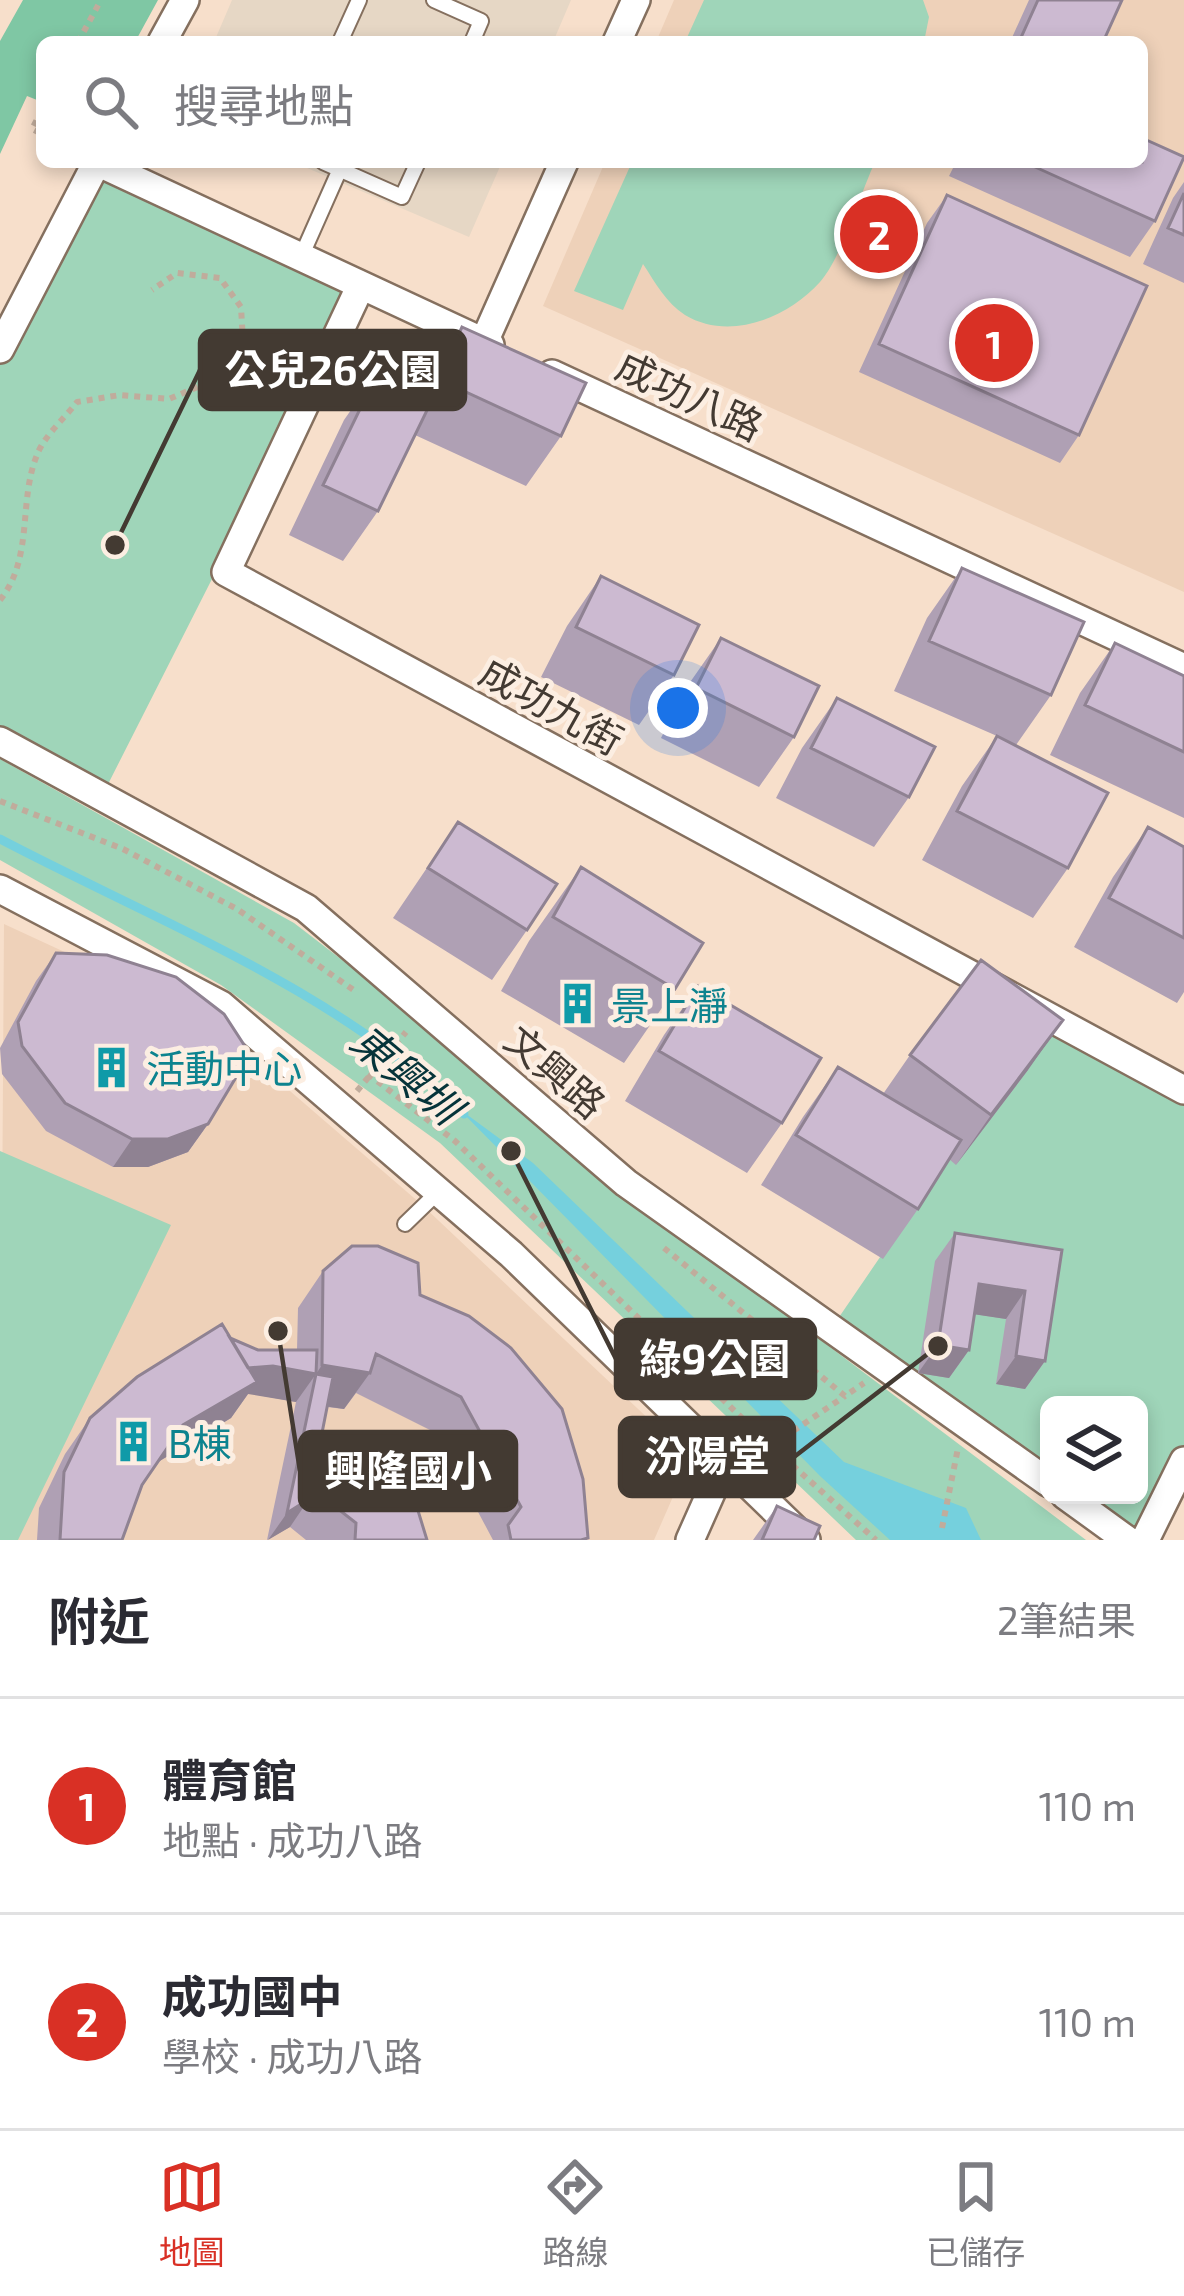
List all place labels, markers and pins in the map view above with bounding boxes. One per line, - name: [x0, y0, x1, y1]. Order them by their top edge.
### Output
- pin: 2: [840, 189, 918, 279]
- pin: 1: [955, 298, 1033, 388]
- callout: 公兒26公園: [200, 331, 465, 409]
- building icon: 景上瀞: [554, 981, 600, 1027]
- place label: 景上瀞: [611, 981, 728, 1028]
- building icon: 活動中心: [89, 1044, 135, 1090]
- place label: 活動中心: [146, 1044, 302, 1091]
- callout: 綠9公園: [616, 1320, 815, 1398]
- callout: 汾陽堂: [620, 1418, 794, 1496]
- building icon: B棟: [111, 1419, 157, 1465]
- place label: B棟: [168, 1419, 231, 1466]
- callout: 興隆國小: [300, 1432, 516, 1510]

